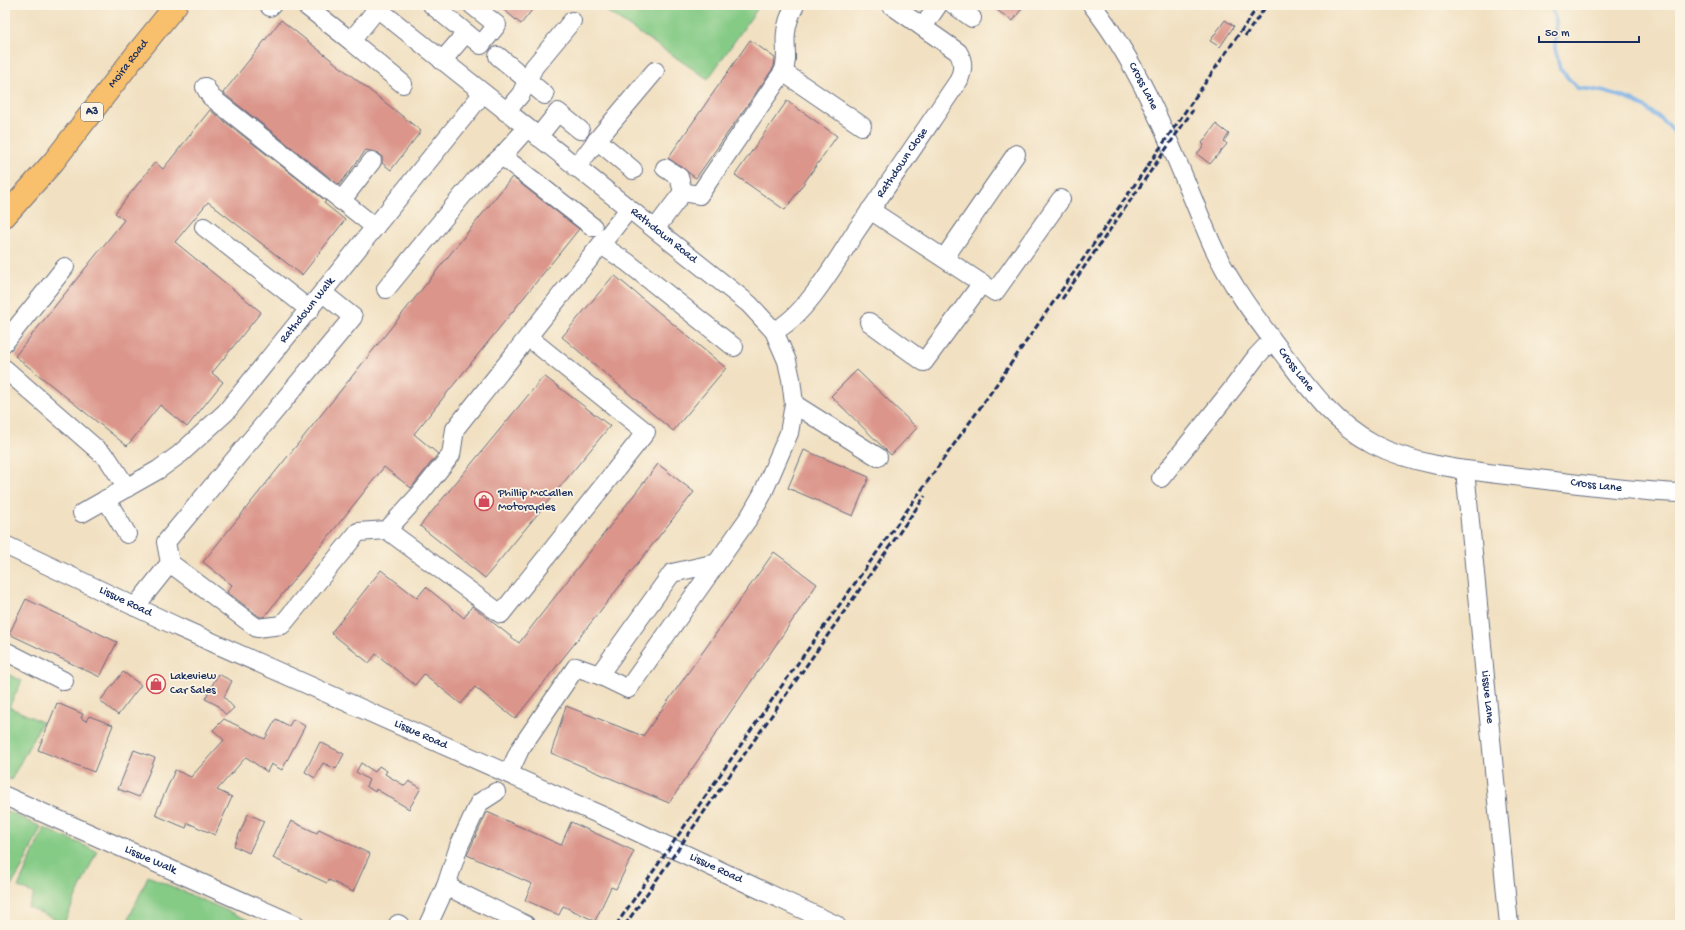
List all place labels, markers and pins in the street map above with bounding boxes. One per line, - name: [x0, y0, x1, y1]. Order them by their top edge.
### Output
- place label: Phillip McCallen Motorcycles: [497, 487, 573, 515]
- shop icon: Phillip McCallen Motorcycles: [473, 490, 495, 512]
- place label: Lakeview Car Sales: [170, 670, 217, 698]
- shop icon: Lakeview Car Sales: [145, 673, 167, 695]

